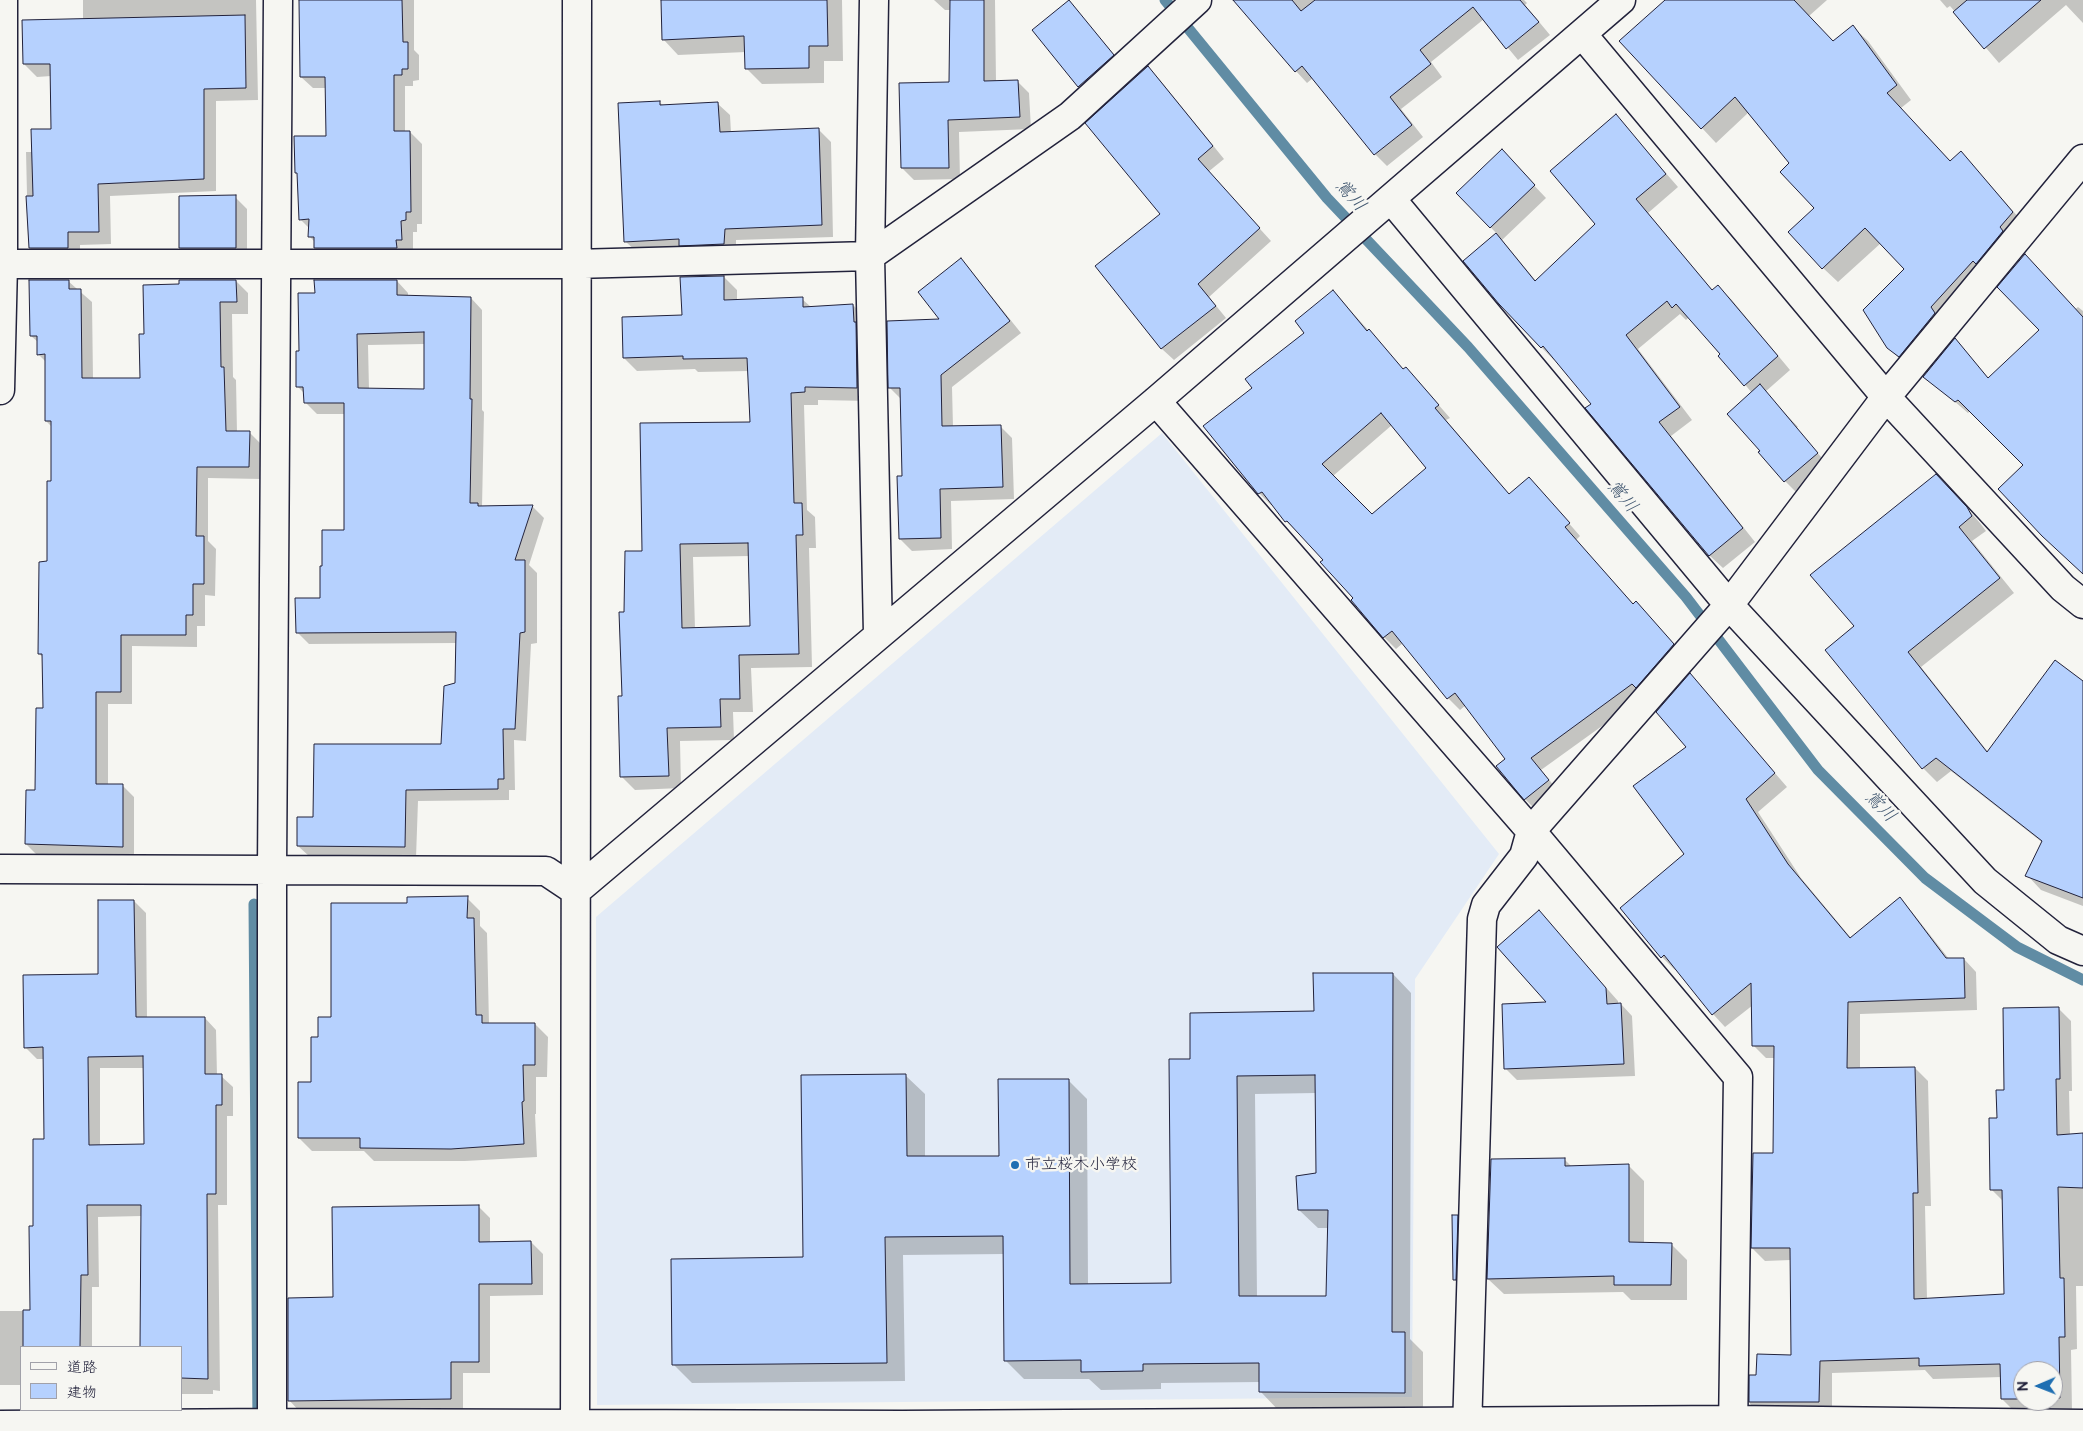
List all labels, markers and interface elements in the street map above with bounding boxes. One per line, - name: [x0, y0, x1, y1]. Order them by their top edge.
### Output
- water label: 鴬川: [1330, 175, 1370, 217]
- water label: 鴬川: [1602, 476, 1642, 518]
- water label: 鴬川: [1860, 787, 1900, 827]
- place label: 市立桜木小学校: [1025, 1155, 1137, 1175]
- marker: 市立桜木小学校: [1009, 1159, 1021, 1171]
- legend: [20, 1346, 182, 1411]
- text: 道路: [67, 1358, 97, 1377]
- north arrow: [2013, 1361, 2063, 1411]
- text: N: [2015, 1381, 2032, 1392]
- text: 建物: [67, 1383, 97, 1402]

